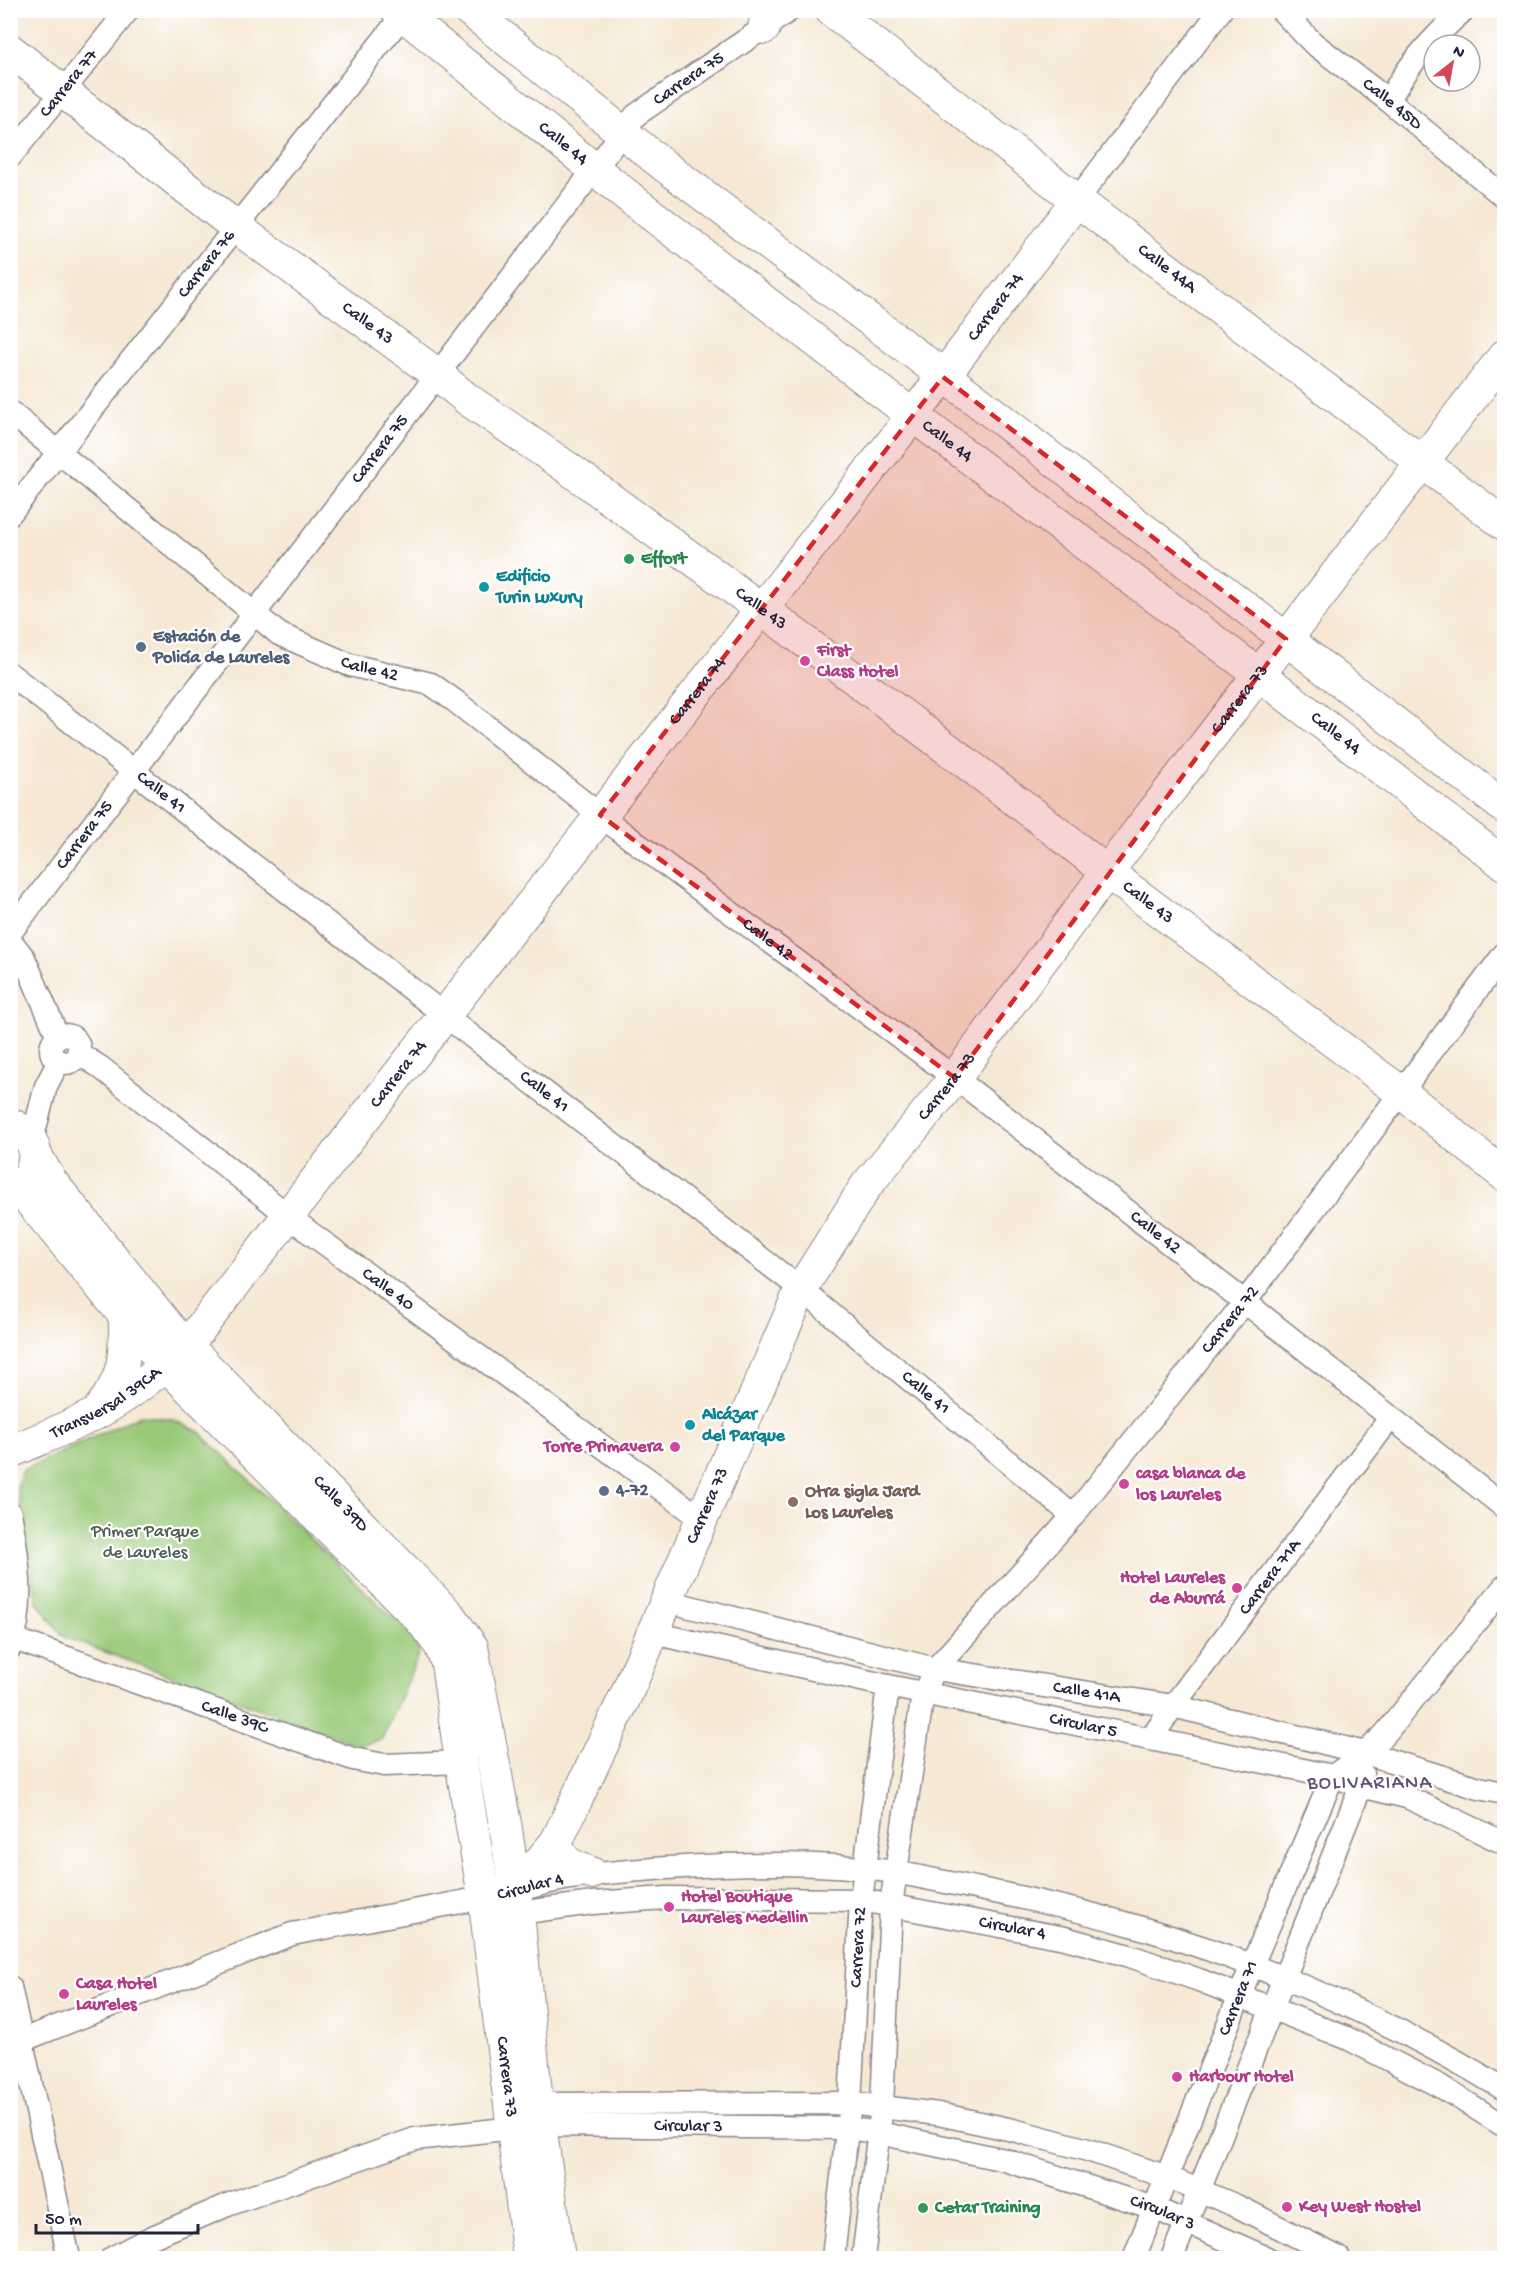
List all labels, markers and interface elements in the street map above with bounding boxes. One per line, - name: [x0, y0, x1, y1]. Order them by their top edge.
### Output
- north arrow: [1422, 33, 1482, 93]
- text: N: [1449, 42, 1468, 64]
- street label: Carrera 77: [35, 45, 103, 122]
- street label: Carrera 75: [649, 47, 728, 111]
- street label: Calle 45D: [1358, 74, 1427, 135]
- street label: Calle 44: [534, 117, 593, 170]
- street label: Carrera 76: [173, 225, 241, 302]
- street label: Calle 44A: [1133, 240, 1202, 299]
- street label: Carrera 74: [963, 269, 1029, 346]
- street label: Calle 43: [337, 297, 397, 349]
- street label: Carrera 75: [347, 411, 413, 488]
- street label: Calle 44: [917, 415, 977, 467]
- place label: Effort: [641, 549, 688, 570]
- marker: Effort: [622, 552, 636, 566]
- place label: Edificio Turin Luxury: [494, 567, 583, 609]
- marker: Edificio Turin Luxury: [477, 580, 491, 594]
- street label: Calle 43: [731, 583, 791, 634]
- place label: Estación de Policía de Laureles: [152, 627, 290, 669]
- marker: Estación de Policía de Laureles: [134, 640, 148, 654]
- place label: First Class Hotel: [816, 641, 898, 683]
- street label: Calle 42: [337, 652, 400, 686]
- street label: Carrera 74: [665, 653, 731, 729]
- marker: First Class Hotel: [798, 654, 812, 668]
- street label: Carrera 73: [1207, 661, 1273, 738]
- street label: Calle 44: [1306, 707, 1365, 760]
- street label: Calle 41: [132, 767, 190, 818]
- street label: Carrera 75: [52, 797, 118, 874]
- street label: Calle 43: [1118, 876, 1178, 929]
- street label: Calle 42: [738, 914, 797, 966]
- street label: Carrera 74: [366, 1036, 432, 1112]
- street label: Carrera 73: [913, 1049, 980, 1125]
- street label: Calle 41: [515, 1066, 573, 1118]
- street label: Calle 42: [1126, 1206, 1185, 1259]
- street label: Calle 40: [357, 1263, 418, 1316]
- street label: Carrera 72: [1197, 1282, 1264, 1358]
- street label: Transversal 39CA: [46, 1361, 167, 1444]
- street label: Calle 41: [897, 1366, 954, 1419]
- place label: Alcázar del Parque: [701, 1405, 786, 1447]
- marker: Alcázar del Parque: [683, 1418, 697, 1432]
- place label: Torre Primavera: [542, 1437, 664, 1458]
- marker: Torre Primavera: [668, 1440, 682, 1454]
- place label: casa blanca de los Laureles: [1135, 1464, 1246, 1506]
- street label: Carrera 73: [682, 1465, 733, 1547]
- street label: Calle 39D: [308, 1471, 373, 1537]
- marker: casa blanca de los Laureles: [1117, 1477, 1131, 1491]
- place label: 4-72: [615, 1481, 649, 1502]
- place label: Otra sigla Jard Los Laureles: [805, 1482, 922, 1524]
- marker: 4-72: [597, 1484, 611, 1498]
- marker: Otra sigla Jard Los Laureles: [786, 1495, 800, 1509]
- park label: Primer Parque de Laureles: [90, 1522, 200, 1564]
- street label: Carrera 71A: [1235, 1534, 1306, 1619]
- place label: Hotel Laureles de Aburrá: [1120, 1568, 1226, 1610]
- marker: Hotel Laureles de Aburrá: [1230, 1581, 1244, 1595]
- street label: Calle 41A: [1052, 1677, 1123, 1708]
- street label: Calle 39C: [198, 1696, 272, 1739]
- street label: Circular 5: [1047, 1708, 1119, 1743]
- district label: BOLIVARIANA: [1306, 1773, 1433, 1796]
- street label: Circular 4: [496, 1869, 566, 1905]
- place label: Hotel Boutique Laureles Medellin: [681, 1887, 808, 1929]
- marker: Hotel Boutique Laureles Medellin: [662, 1900, 676, 1914]
- street label: Carrera 72: [846, 1906, 871, 1988]
- street label: Circular 4: [977, 1912, 1048, 1945]
- street label: Carrera 71: [1214, 1957, 1263, 2039]
- place label: Casa Hotel Laureles: [75, 1974, 157, 2016]
- marker: Casa Hotel Laureles: [57, 1987, 71, 2001]
- street label: Carrera 73: [491, 2035, 522, 2118]
- place label: Harbour Hotel: [1189, 2067, 1294, 2088]
- marker: Harbour Hotel: [1170, 2070, 1184, 2084]
- street label: Circular 3: [654, 2116, 723, 2137]
- street label: Circular 3: [1127, 2190, 1198, 2235]
- scale bar: [36, 2197, 198, 2235]
- place label: Key West Hostel: [1298, 2197, 1421, 2218]
- place label: Cetar Training: [934, 2198, 1040, 2219]
- marker: Key West Hostel: [1280, 2200, 1294, 2214]
- marker: Cetar Training: [916, 2201, 930, 2215]
- text: 50 m: [45, 2210, 82, 2231]

